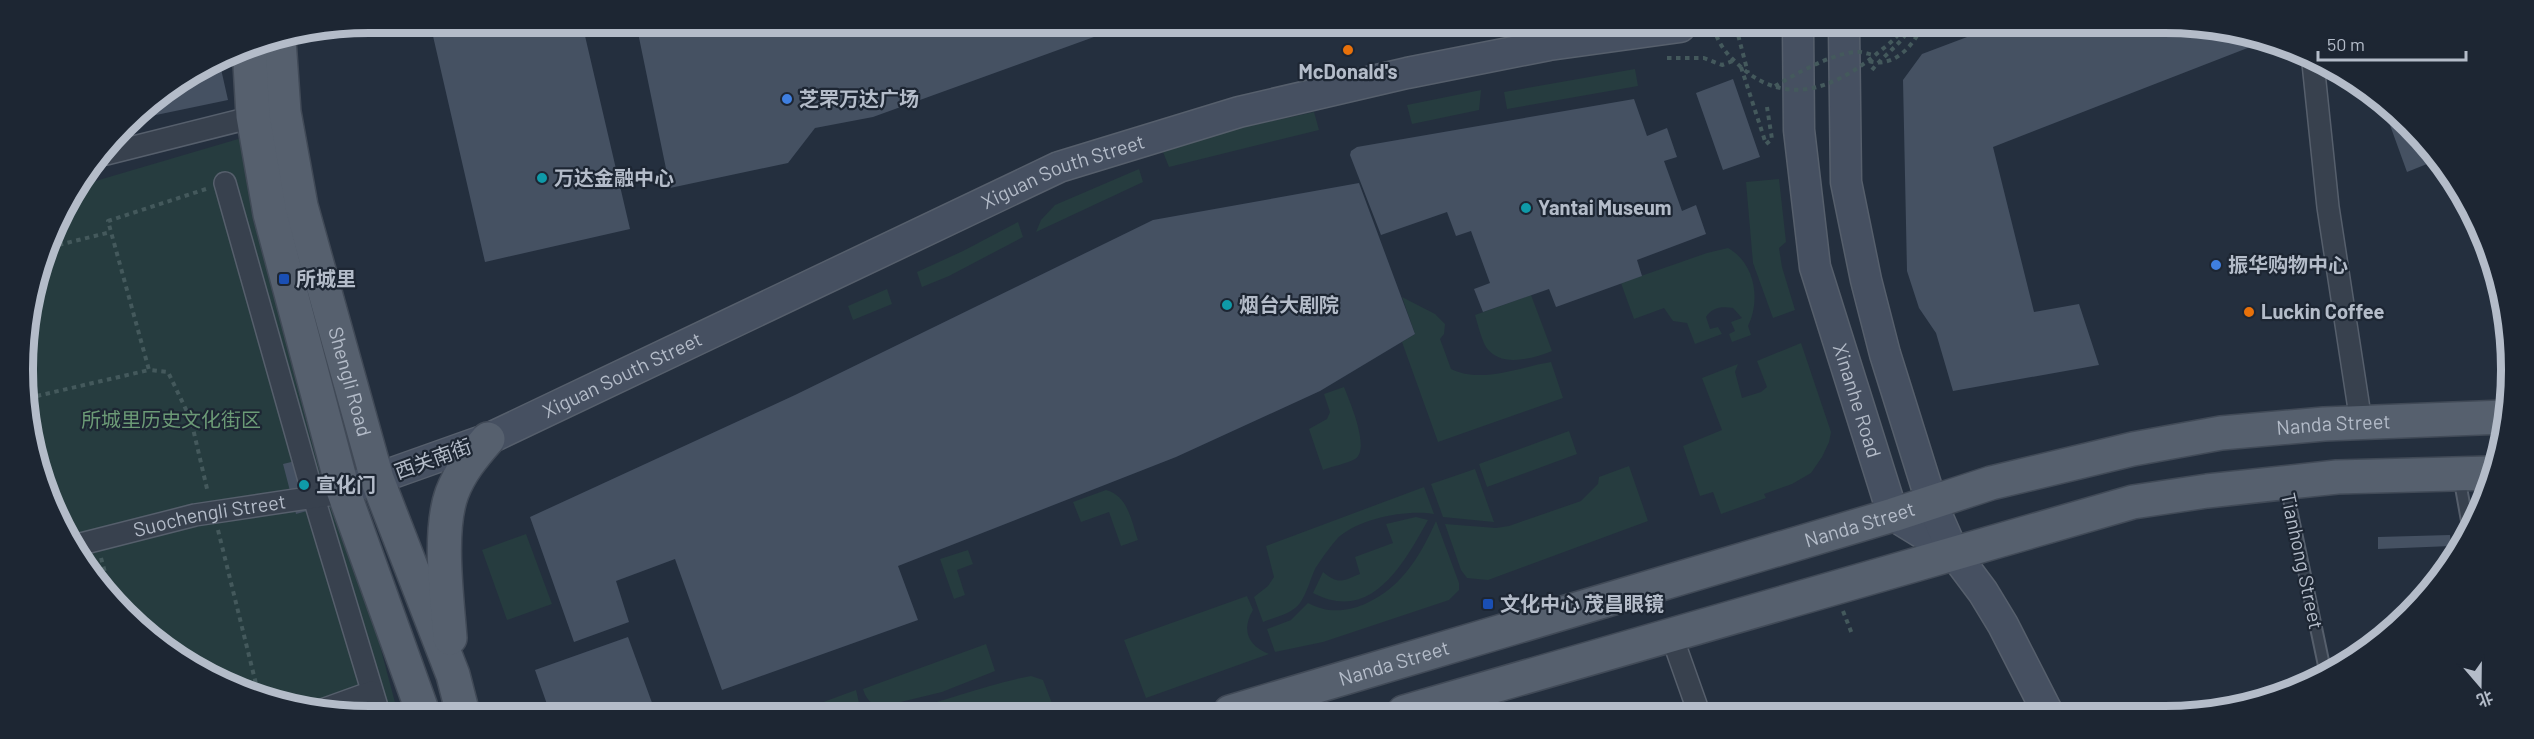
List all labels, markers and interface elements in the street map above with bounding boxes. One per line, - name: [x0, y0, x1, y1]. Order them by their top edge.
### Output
- scale bar: [2318, 24, 2466, 62]
- text: 50 m: [2327, 33, 2365, 55]
- marker: McDonald's: [1341, 43, 1355, 57]
- place label: McDonald's: [1298, 59, 1398, 83]
- place label: 芝罘万达广场: [799, 86, 919, 110]
- marker: 芝罘万达广场: [780, 92, 794, 106]
- street label: Xiguan South Street: [977, 129, 1147, 213]
- place label: 万达金融中心: [554, 165, 674, 189]
- marker: 万达金融中心: [535, 171, 549, 185]
- place label: Yantai Museum: [1538, 195, 1672, 219]
- marker: Yantai Museum: [1519, 201, 1533, 215]
- place label: 振华购物中心: [2228, 252, 2348, 276]
- marker: 振华购物中心: [2209, 258, 2223, 272]
- place label: 所城里: [296, 266, 356, 290]
- marker: 所城里: [277, 272, 291, 286]
- place label: 烟台大剧院: [1239, 292, 1339, 316]
- marker: 烟台大剧院: [1220, 298, 1234, 312]
- place label: Luckin Coffee: [2261, 299, 2385, 323]
- marker: Luckin Coffee: [2242, 305, 2256, 319]
- street label: Shengli Road: [324, 324, 377, 439]
- street label: Xiguan South Street: [538, 326, 705, 422]
- street label: Xinanhe Road: [1829, 340, 1887, 460]
- park label: 所城里历史文化街区: [81, 407, 261, 431]
- street label: Nanda Street: [2275, 408, 2391, 439]
- street label: 西关南街: [391, 433, 474, 483]
- place label: 宣化门: [316, 472, 376, 496]
- marker: 宣化门: [297, 478, 311, 492]
- street label: Suochengli Street: [131, 489, 287, 541]
- street label: Tianhong Street: [2277, 490, 2329, 631]
- street label: Nanda Street: [1801, 496, 1918, 552]
- place label: 文化中心 茂昌眼镜: [1500, 591, 1664, 615]
- marker: 文化中心 茂昌眼镜: [1481, 597, 1495, 611]
- street label: Nanda Street: [1335, 635, 1452, 690]
- north arrow: [2450, 655, 2510, 715]
- text: 北: [2475, 688, 2496, 711]

